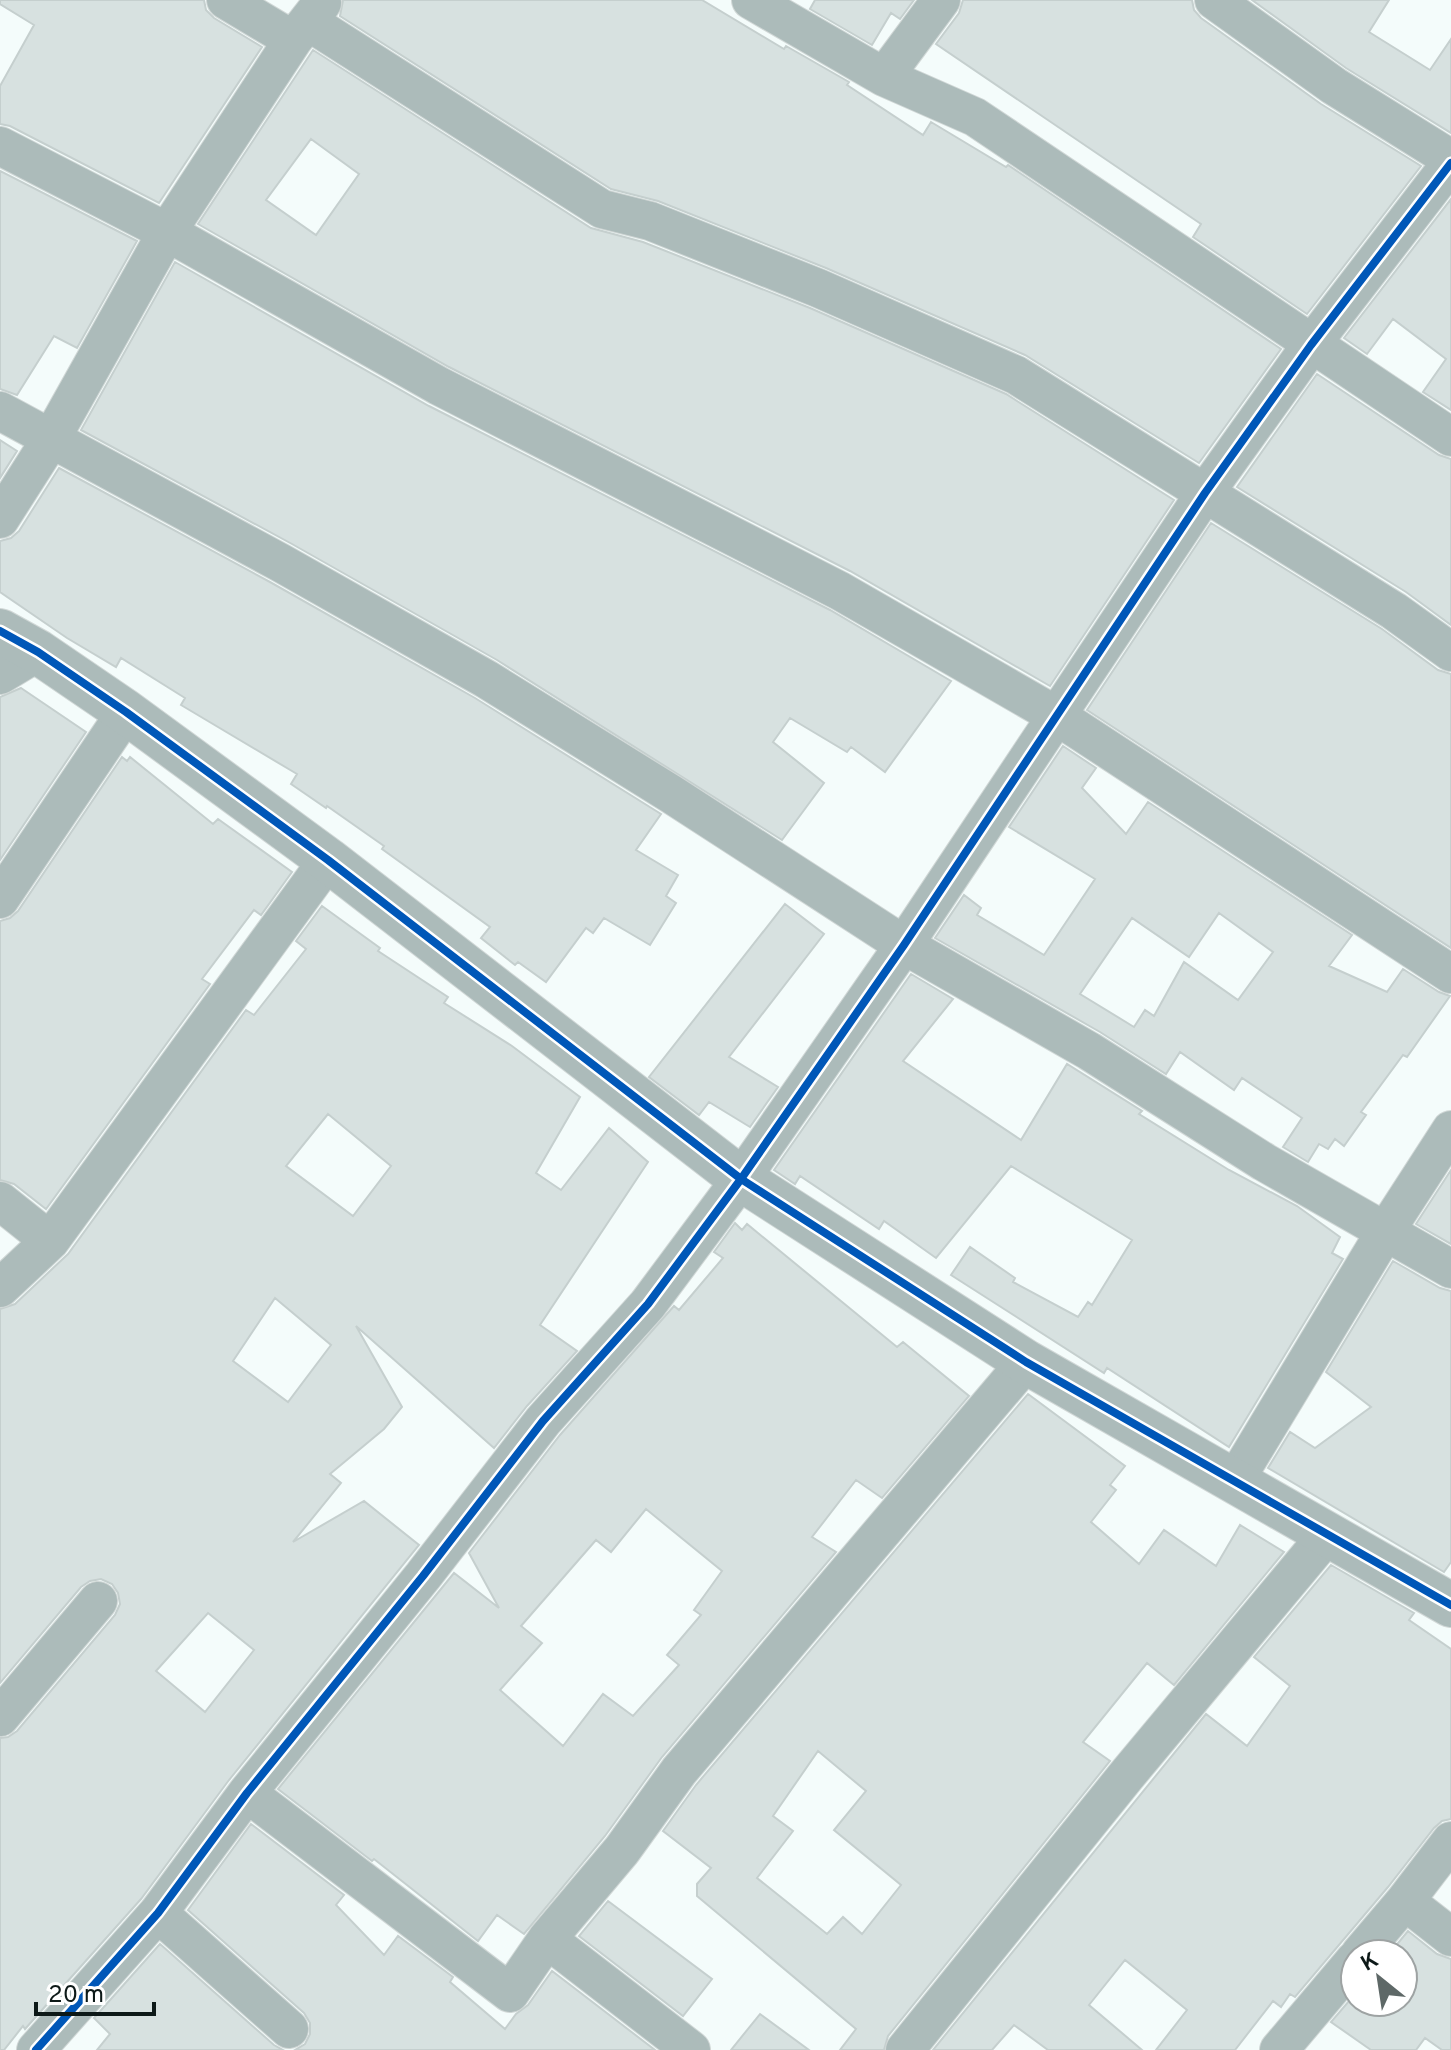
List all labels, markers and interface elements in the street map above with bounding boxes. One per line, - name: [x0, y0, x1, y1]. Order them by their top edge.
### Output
- north arrow: [1339, 1938, 1419, 2018]
- text: K: [1357, 1947, 1384, 1978]
- scale bar: [36, 1966, 154, 2016]
- text: 20 m: [48, 1981, 104, 2011]

